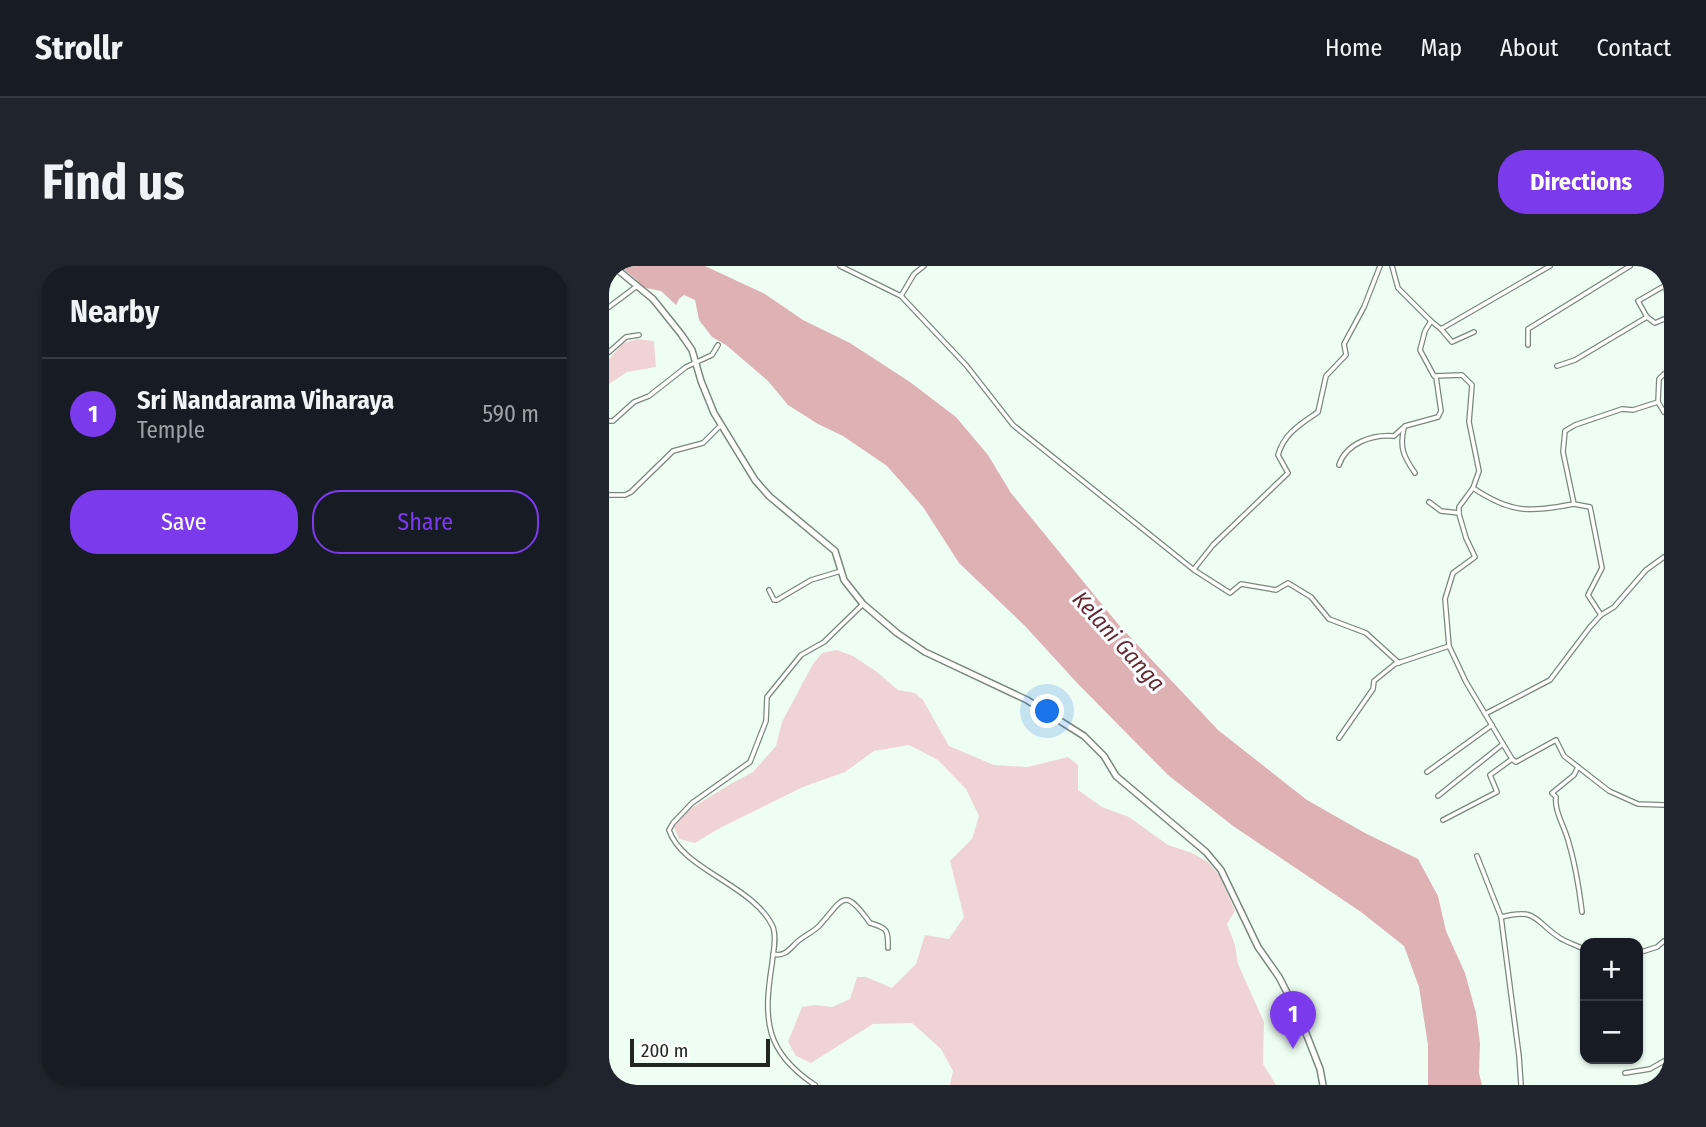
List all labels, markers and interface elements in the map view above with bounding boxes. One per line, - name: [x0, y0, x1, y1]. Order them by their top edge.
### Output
- text: Strollr: [35, 28, 123, 68]
- text: Home: [1325, 34, 1382, 62]
- text: Map: [1420, 34, 1462, 62]
- text: About: [1500, 34, 1558, 62]
- text: Contact: [1596, 34, 1671, 62]
- button: Directions: [1498, 150, 1664, 214]
- text: Find us: [42, 153, 185, 212]
- text: Nearby: [70, 294, 159, 330]
- text: Sri Nandarama Viharaya: [137, 385, 394, 416]
- text: 1: [88, 400, 98, 428]
- text: 590 m: [483, 400, 539, 428]
- text: Temple: [137, 416, 205, 444]
- button: Save: [70, 490, 298, 554]
- button: Share: [312, 490, 539, 554]
- water label: Kelani Ganga: [1067, 585, 1171, 697]
- your location: [1030, 694, 1064, 728]
- map controls: [1580, 938, 1643, 1064]
- button: +: [1580, 938, 1643, 1001]
- pin: 1: [1270, 991, 1316, 1049]
- button: −: [1580, 1001, 1643, 1064]
- scale bar: [630, 1036, 770, 1068]
- text: 200 m: [641, 1039, 688, 1062]

